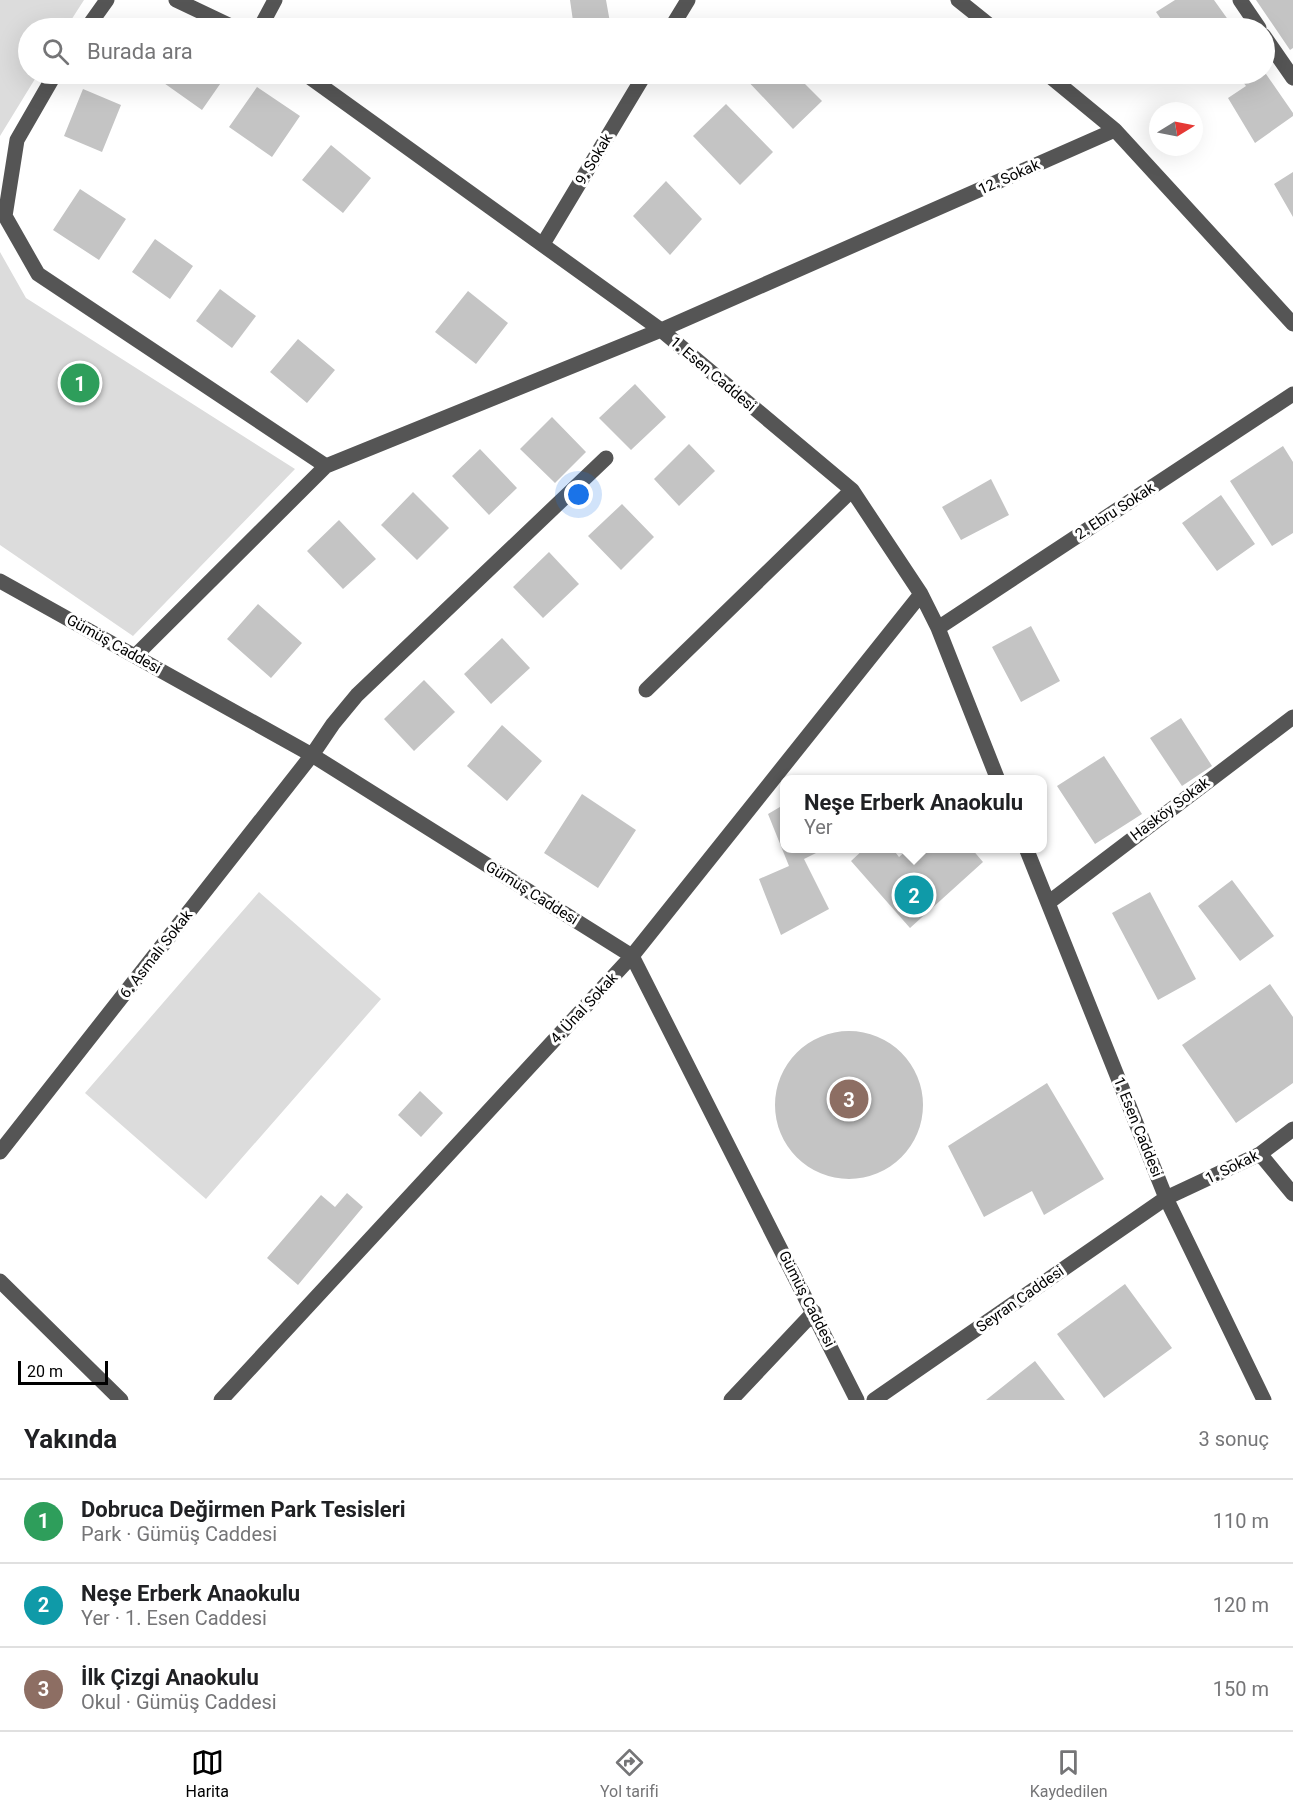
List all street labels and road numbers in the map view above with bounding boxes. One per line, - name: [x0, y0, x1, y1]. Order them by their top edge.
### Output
- street label: 9. Sokak: [572, 130, 617, 188]
- street label: 12. Sokak: [975, 155, 1043, 199]
- street label: 1. Esen Caddesi: [666, 333, 760, 415]
- street label: 2. Ebru Sokak: [1072, 478, 1158, 543]
- street label: Gümüş Caddesi: [63, 611, 165, 677]
- street label: Hasköy Sokak: [1127, 773, 1213, 845]
- street label: Gümüş Caddesi: [482, 857, 582, 929]
- street label: 6. Asmalı Sokak: [116, 906, 196, 1002]
- street label: 4. Ünal Sokak: [547, 968, 622, 1047]
- street label: 1. Esen Caddesi: [1110, 1074, 1166, 1180]
- street label: 1. Sokak: [1202, 1146, 1262, 1188]
- street label: Gümüş Caddesi: [775, 1248, 839, 1350]
- street label: Seyran Caddesi: [973, 1262, 1067, 1336]

